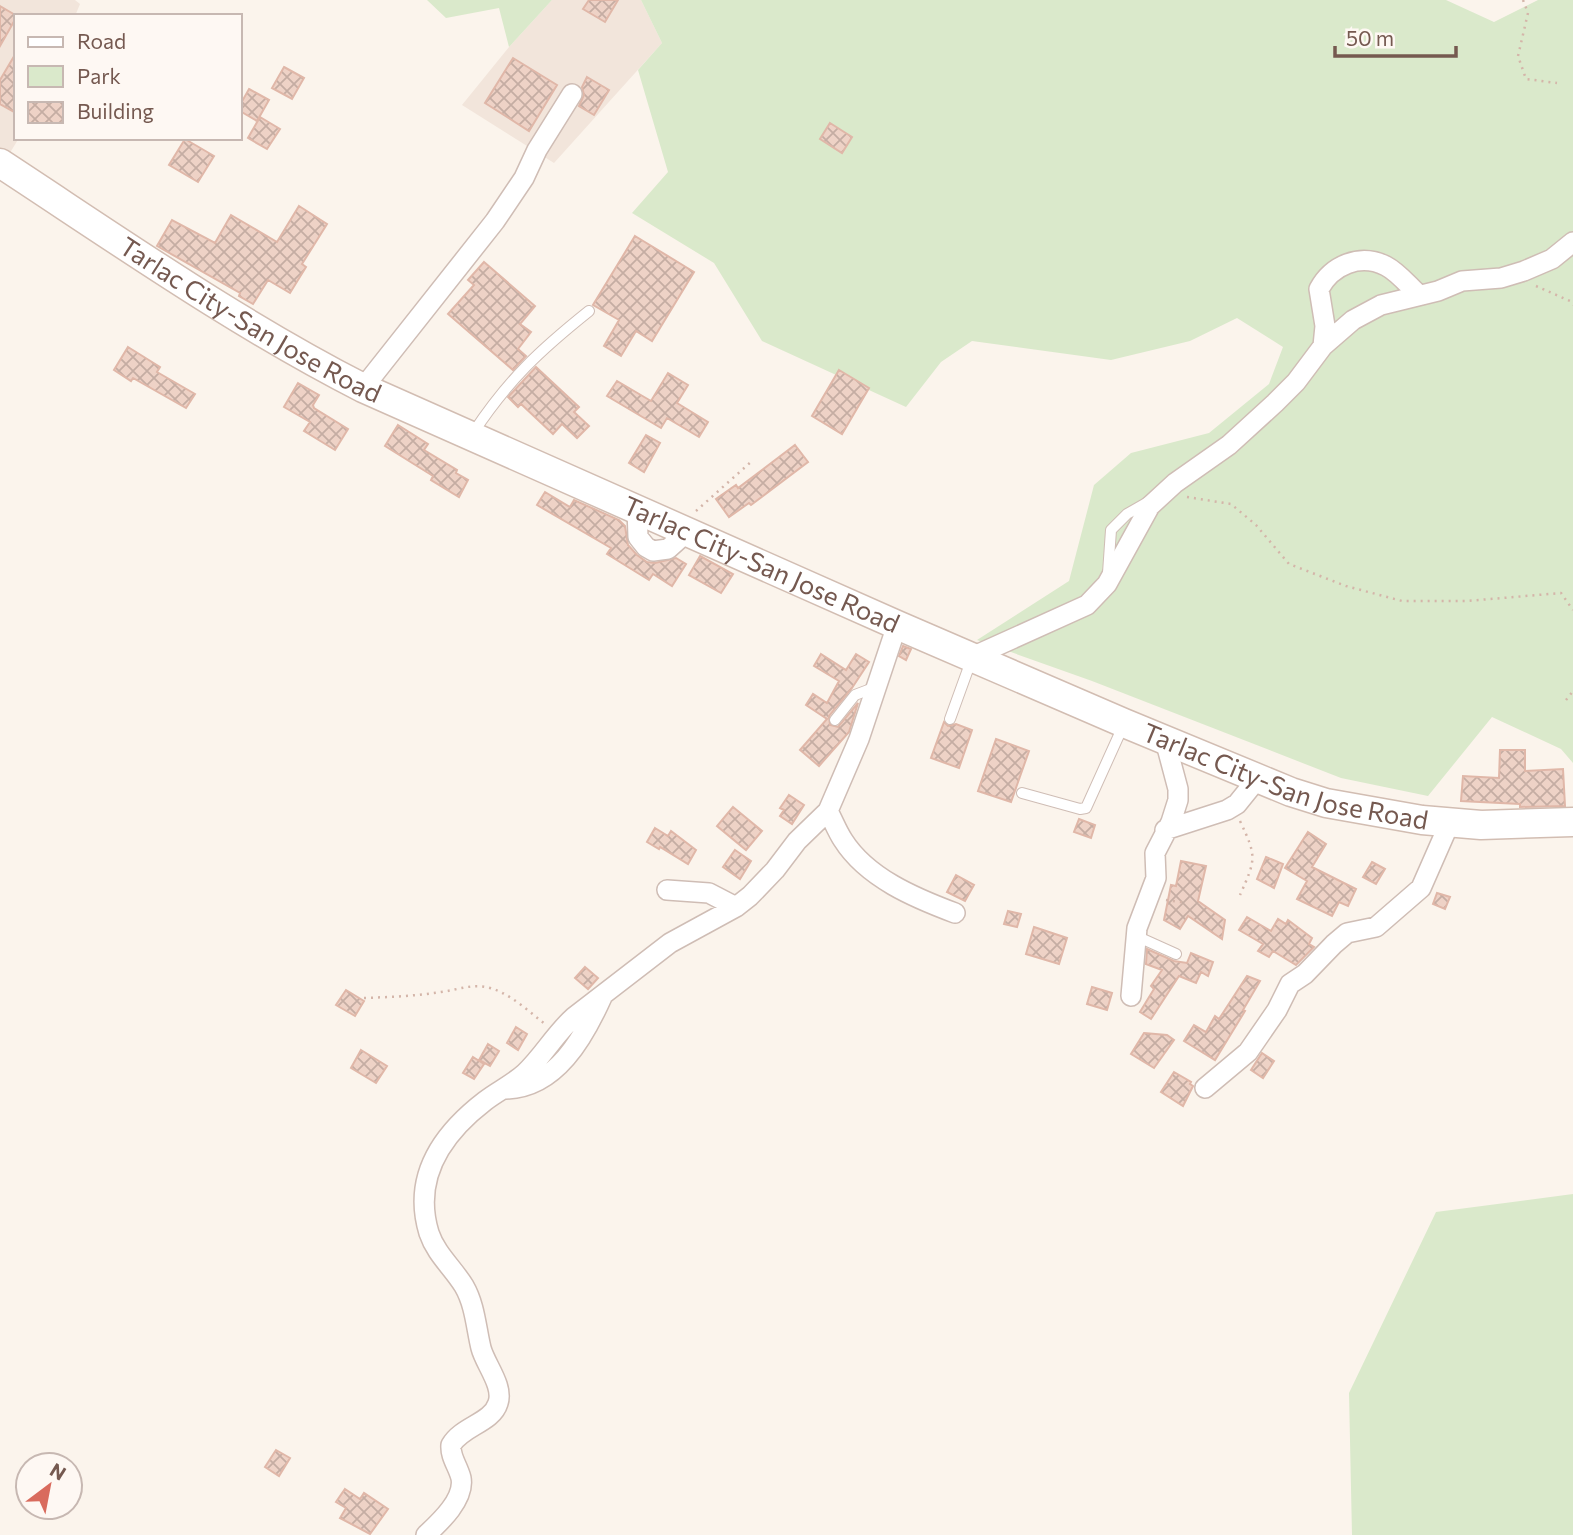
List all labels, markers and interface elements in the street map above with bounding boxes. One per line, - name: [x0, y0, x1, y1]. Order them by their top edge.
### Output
- legend: [14, 14, 242, 140]
- scale bar: [1335, 14, 1456, 58]
- text: 50 m: [1346, 25, 1394, 50]
- text: Road: [77, 28, 126, 53]
- text: Park: [77, 63, 121, 88]
- text: Building: [77, 98, 154, 123]
- street label: Tarlac City-San Jose Road: [115, 230, 387, 408]
- street label: Tarlac City-San Jose Road: [619, 489, 905, 638]
- street label: Tarlac City-San Jose Road: [1139, 716, 1431, 835]
- north arrow: [14, 1451, 84, 1521]
- text: N: [46, 1458, 70, 1485]

